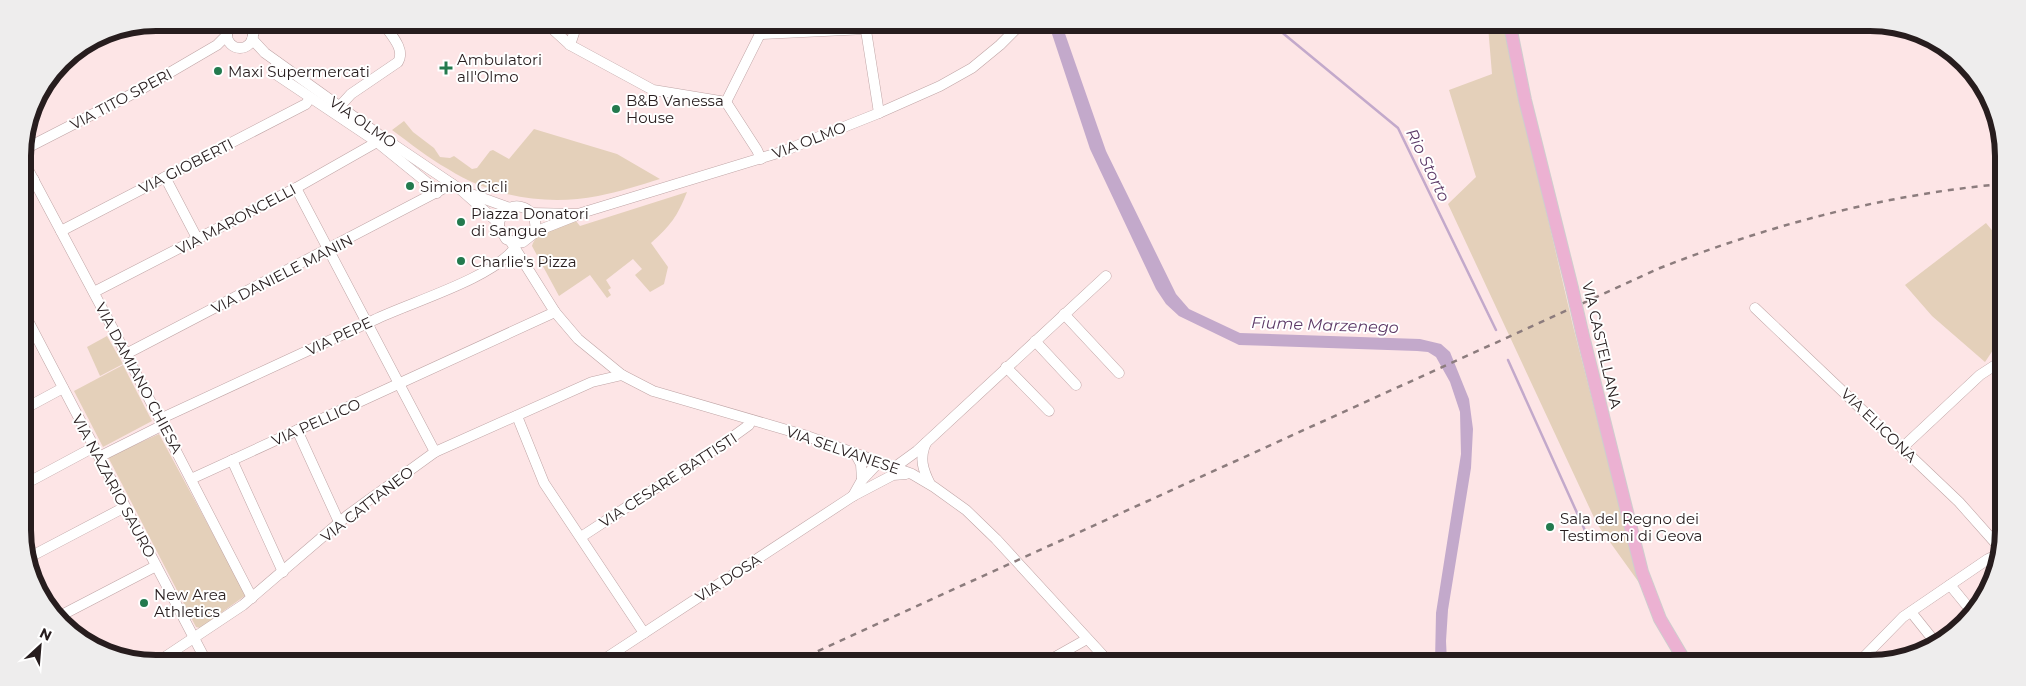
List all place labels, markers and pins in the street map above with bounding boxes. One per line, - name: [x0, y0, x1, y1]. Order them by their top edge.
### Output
- place label: Ambulatori all'Olmo: [457, 50, 542, 86]
- marker: Ambulatori all'Olmo: [439, 61, 453, 75]
- place label: Maxi Supermercati: [228, 62, 370, 81]
- marker: Maxi Supermercati: [212, 65, 224, 77]
- place label: B&B Vanessa House: [626, 91, 724, 127]
- marker: B&B Vanessa House: [610, 103, 622, 115]
- place label: Simion Cicli: [420, 177, 508, 196]
- marker: Simion Cicli: [404, 180, 416, 192]
- place label: Piazza Donatori di Sangue: [471, 204, 589, 240]
- marker: Piazza Donatori di Sangue: [455, 216, 467, 228]
- place label: Charlie's Pizza: [471, 252, 577, 271]
- marker: Charlie's Pizza: [455, 255, 467, 267]
- place label: Sala del Regno dei Testimoni di Geova: [1560, 509, 1702, 545]
- marker: Sala del Regno dei Testimoni di Geova: [1544, 521, 1556, 533]
- place label: New Area Athletics: [154, 585, 227, 621]
- marker: New Area Athletics: [138, 597, 150, 609]

